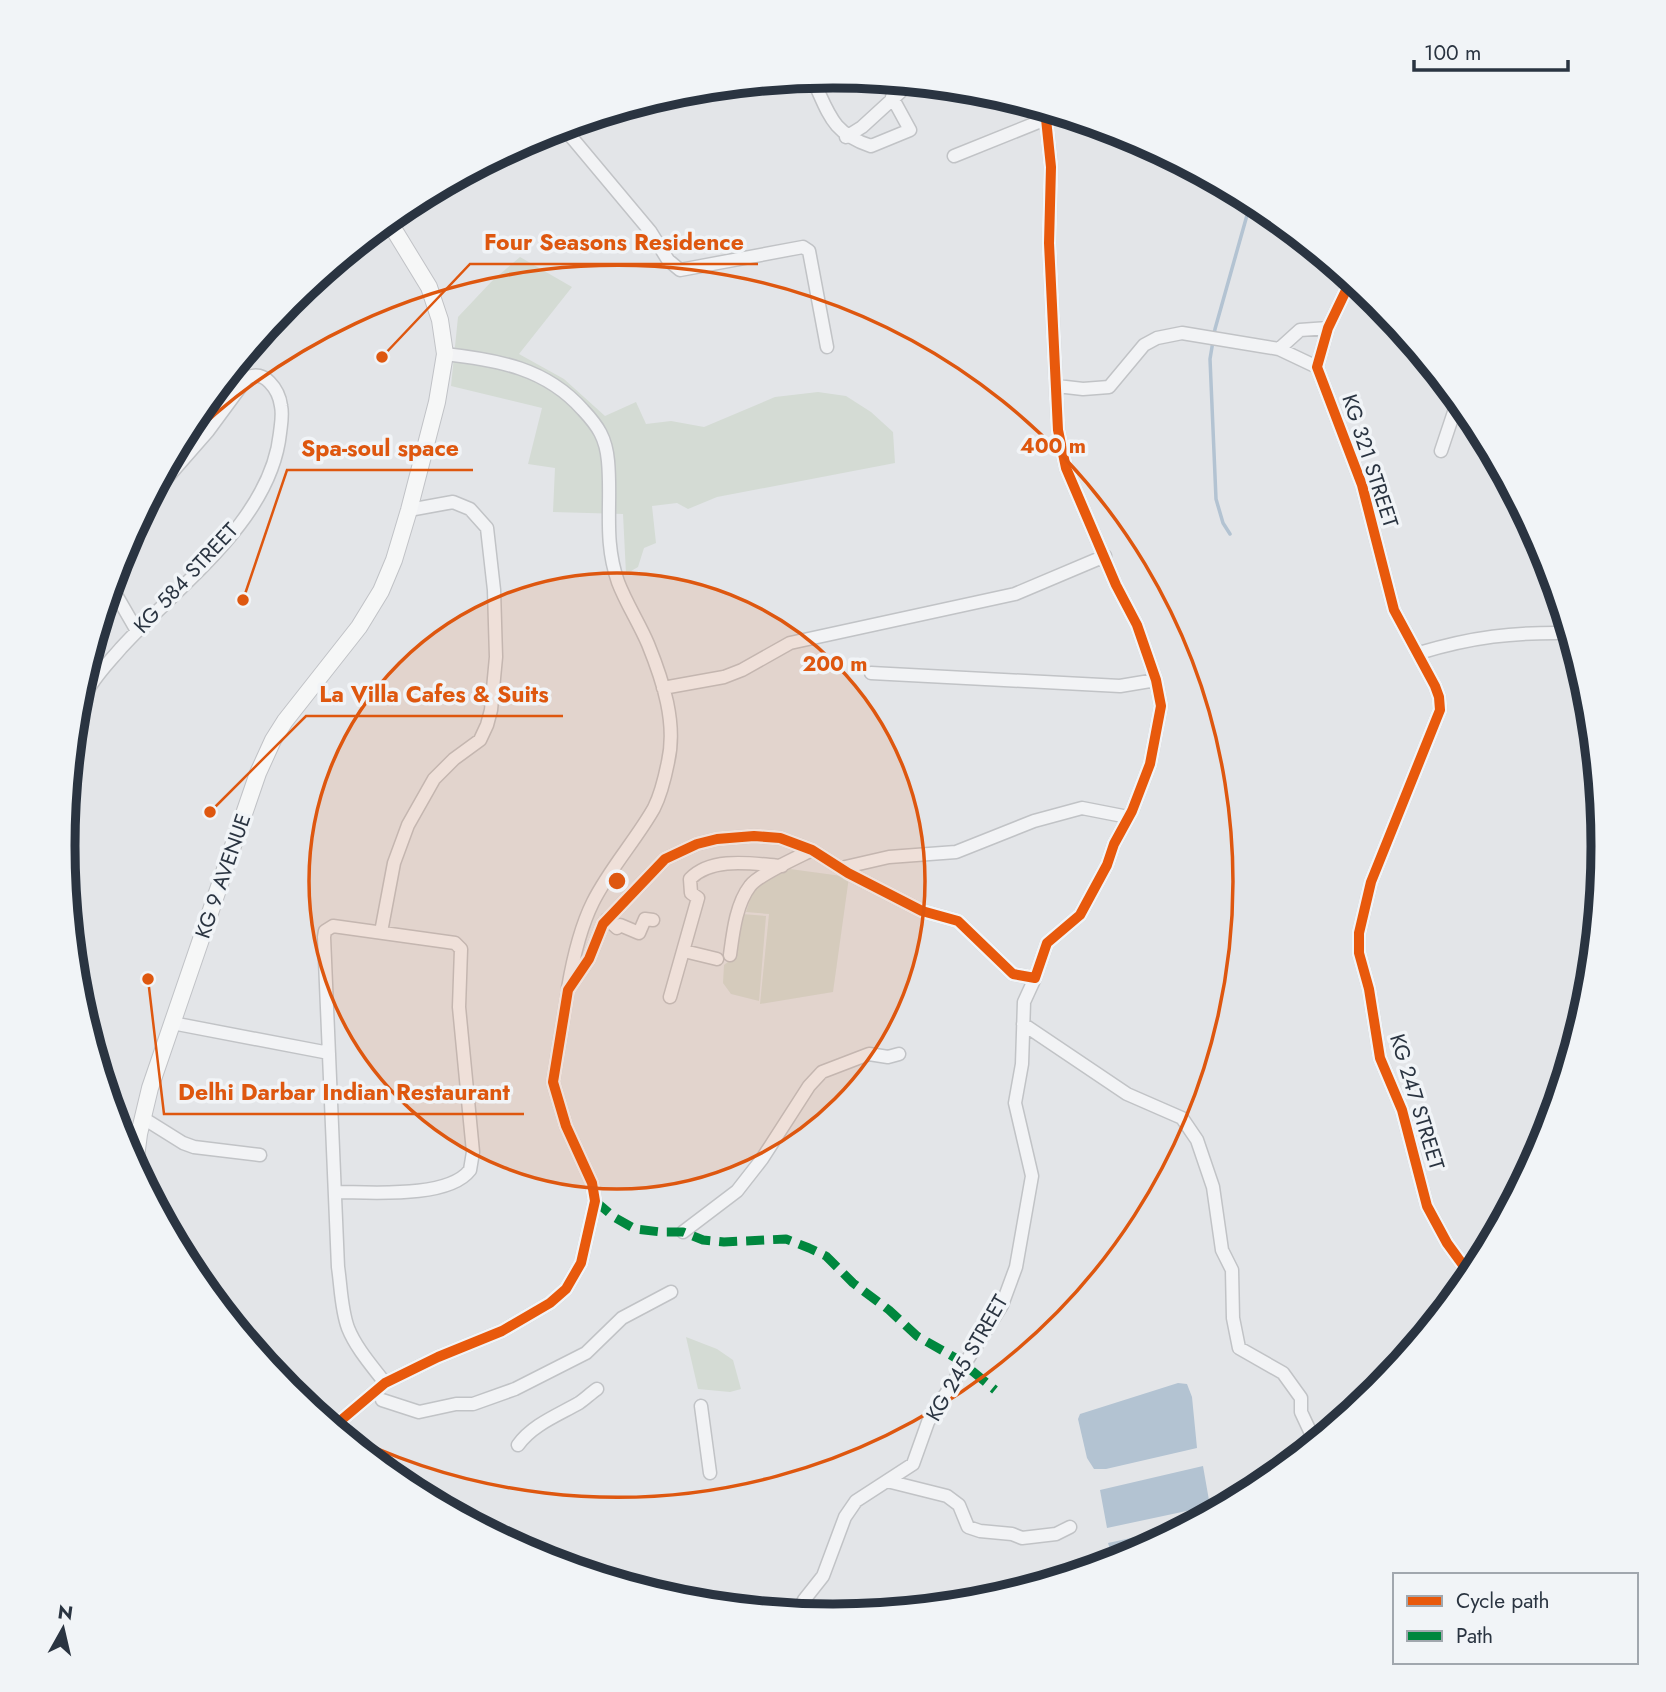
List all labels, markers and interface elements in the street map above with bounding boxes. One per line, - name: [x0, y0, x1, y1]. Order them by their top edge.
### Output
- scale bar: [1414, 28, 1568, 72]
- text: 100 m: [1424, 38, 1481, 68]
- callout: Four Seasons Residence: [470, 220, 758, 264]
- text: Four Seasons Residence: [484, 225, 744, 259]
- street label: KG 321 STREET: [1334, 391, 1406, 532]
- callout: Spa-soul space: [287, 426, 473, 470]
- text: Spa-soul space: [301, 431, 459, 465]
- text: 400 m: [1020, 431, 1086, 461]
- street label: KG 584 STREET: [127, 516, 245, 640]
- text: 200 m: [802, 649, 868, 679]
- callout: La Villa Cafes & Suits: [306, 672, 563, 716]
- text: La Villa Cafes & Suits: [319, 677, 549, 711]
- street label: KG 9 AVENUE: [188, 810, 258, 942]
- centre of rings: [605, 869, 629, 893]
- street label: KG 247 STREET: [1382, 1030, 1452, 1174]
- callout: Delhi Darbar Indian Restaurant: [164, 1070, 524, 1114]
- text: Delhi Darbar Indian Restaurant: [178, 1075, 511, 1109]
- street label: KG 245 STREET: [919, 1289, 1016, 1427]
- legend: [1393, 1573, 1638, 1664]
- text: Cycle path: [1456, 1586, 1549, 1616]
- north arrow: [28, 1594, 98, 1664]
- text: N: [56, 1598, 75, 1627]
- text: Path: [1456, 1621, 1493, 1651]

